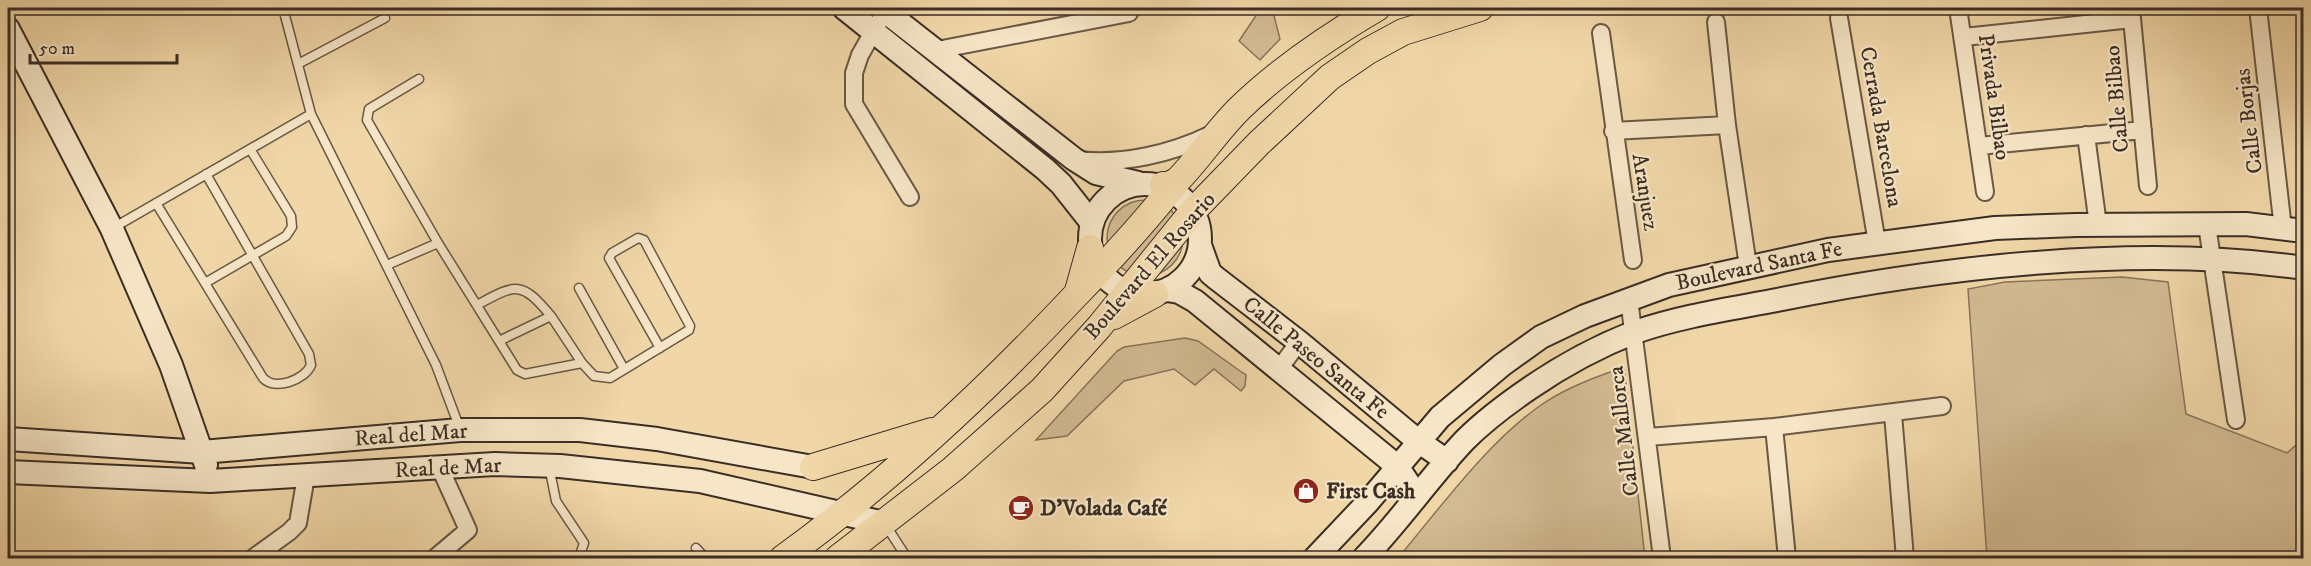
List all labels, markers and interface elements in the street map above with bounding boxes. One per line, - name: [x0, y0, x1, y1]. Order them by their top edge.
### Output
- scale bar: [30, 27, 177, 65]
- street label: Privada Bilbao: [1972, 32, 2016, 162]
- text: 50 m: [39, 38, 75, 60]
- street label: Calle Bilbao: [2099, 44, 2135, 154]
- street label: Cerrada Barcelona: [1854, 45, 1909, 210]
- street label: Calle Borjas: [2229, 67, 2269, 175]
- street label: Aranjuez: [1626, 152, 1664, 233]
- street label: Boulevard El Rosario: [1078, 187, 1222, 345]
- street label: Boulevard Santa Fe: [1673, 235, 1845, 297]
- street label: Calle Paseo Santa Fe: [1237, 291, 1395, 425]
- street label: Calle Mallorca: [1603, 364, 1645, 498]
- street label: Real del Mar: [354, 418, 469, 452]
- street label: Real de Mar: [394, 452, 503, 484]
- shop icon: First Cash: [1291, 476, 1321, 506]
- place label: First Cash: [1326, 478, 1416, 505]
- cafe icon: D'Volada Café: [1006, 493, 1036, 523]
- place label: D'Volada Café: [1040, 495, 1168, 522]

